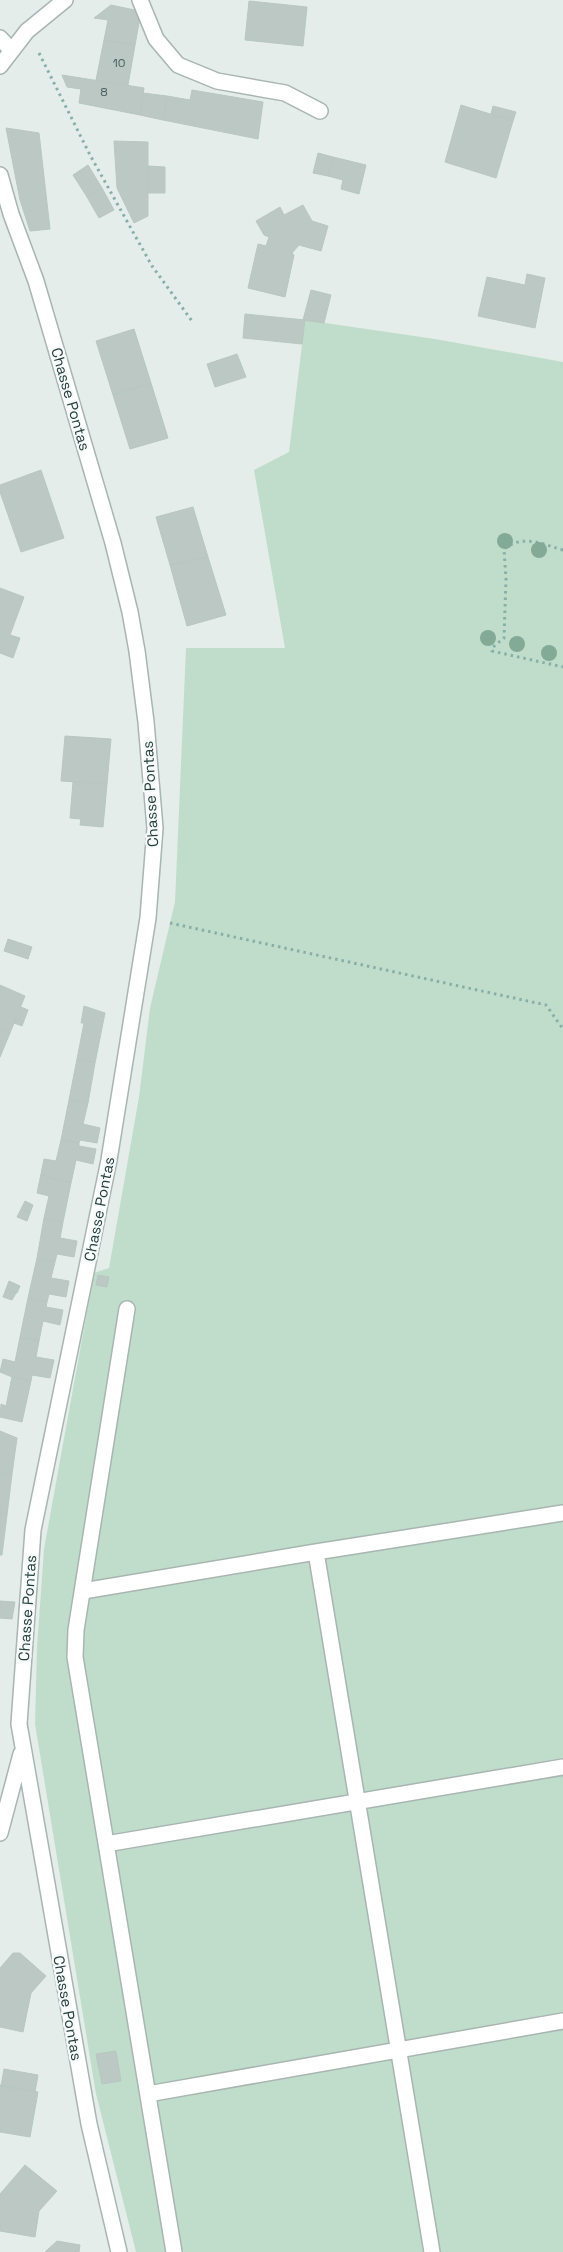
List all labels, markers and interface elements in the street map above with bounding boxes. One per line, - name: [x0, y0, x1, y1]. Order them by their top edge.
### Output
- house number: 10: [113, 55, 125, 71]
- house number: 8: [100, 84, 108, 100]
- street label: Chasse Pontas: [47, 345, 95, 453]
- street label: Chasse Pontas: [138, 740, 162, 848]
- street label: Chasse Pontas: [80, 1155, 118, 1263]
- street label: Chasse Pontas: [14, 1554, 40, 1662]
- street label: Chasse Pontas: [49, 1954, 87, 2062]

